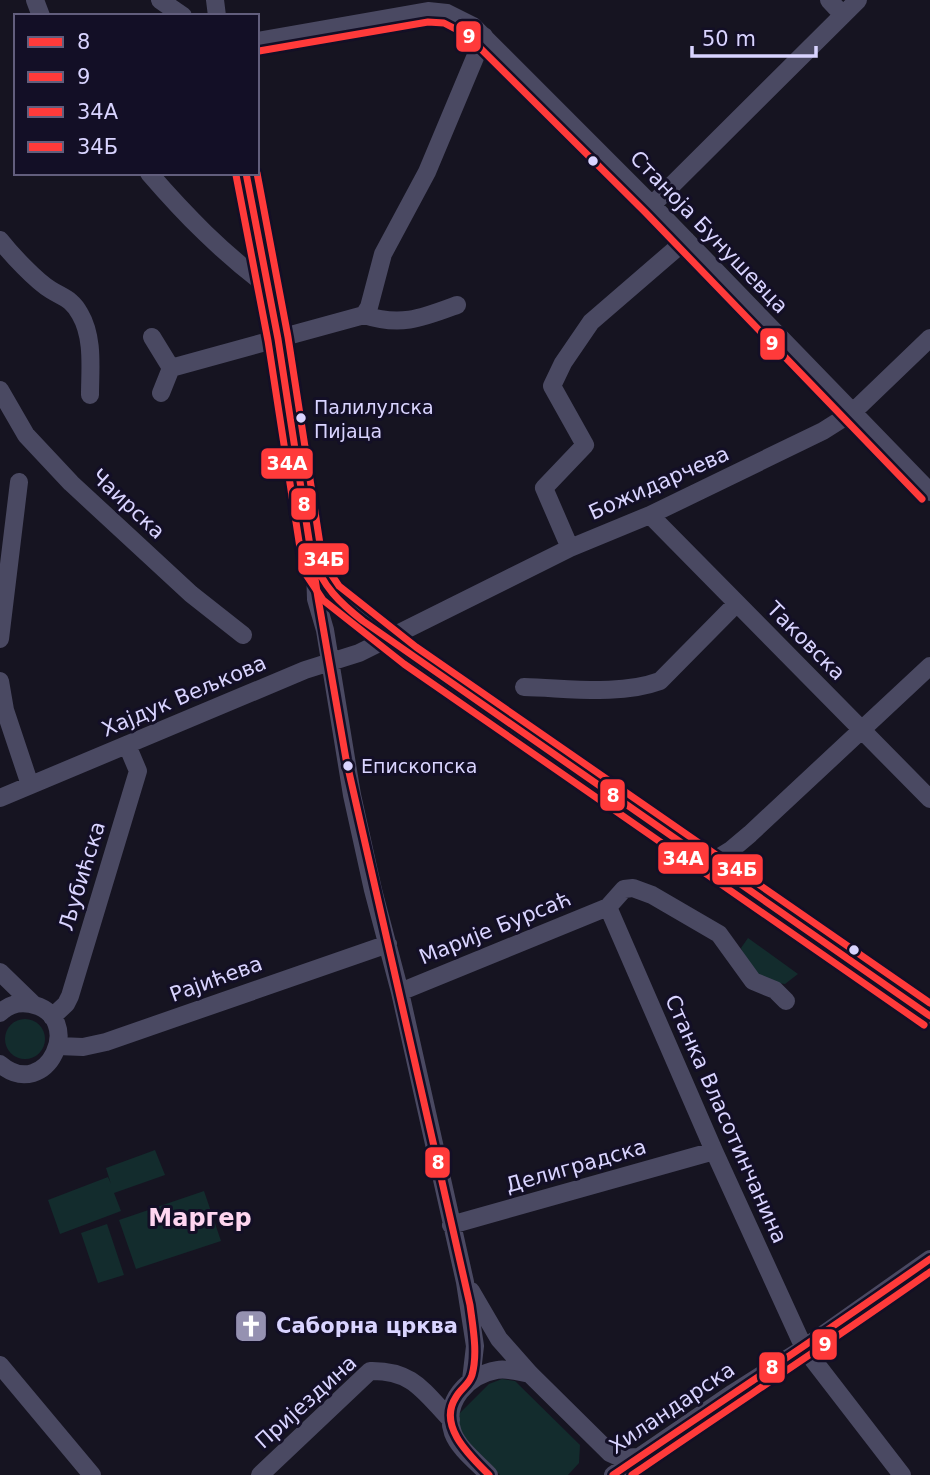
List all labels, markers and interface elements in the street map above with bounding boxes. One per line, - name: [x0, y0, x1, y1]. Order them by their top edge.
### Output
- legend: [14, 14, 259, 175]
- scale bar: [692, 14, 816, 58]
- line badge: 9: [455, 20, 482, 53]
- text: 9: [462, 25, 476, 47]
- text: 50 m: [702, 27, 756, 51]
- text: 8: [77, 30, 90, 54]
- text: 9: [77, 65, 90, 89]
- text: 34А: [77, 100, 119, 124]
- text: 34Б: [77, 135, 118, 159]
- street label: Станоја Бунушевца: [625, 146, 793, 318]
- unlabelled marker: [586, 154, 600, 168]
- line badge: 9: [759, 327, 786, 361]
- text: 9: [765, 332, 779, 354]
- place label: Палилулска Пијаца: [314, 396, 434, 442]
- marker: Палилулска Пијаца: [294, 411, 308, 425]
- street label: Божидарчева: [585, 441, 733, 525]
- line badge: 34А: [260, 447, 314, 480]
- text: 34А: [266, 452, 308, 474]
- street label: Чаирска: [86, 464, 170, 544]
- line badge: 8: [290, 487, 317, 521]
- text: 8: [297, 493, 311, 515]
- line badge: 34Б: [297, 542, 350, 576]
- text: 34Б: [304, 548, 344, 570]
- street label: Таковска: [761, 596, 850, 685]
- street label: Хајдук Вељкова: [98, 650, 270, 742]
- place label: Епископска: [361, 755, 477, 777]
- marker: Епископска: [341, 759, 355, 773]
- line badge: 8: [599, 778, 626, 812]
- text: 8: [606, 784, 620, 806]
- street label: Љубићска: [54, 819, 110, 933]
- line badge: 34А: [657, 841, 710, 875]
- text: 34А: [662, 847, 704, 869]
- line badge: 34Б: [711, 853, 764, 886]
- text: 34Б: [717, 858, 757, 880]
- street label: Марије Бурсаћ: [416, 887, 574, 969]
- unlabelled marker: [847, 943, 861, 957]
- street label: Рајићева: [166, 951, 266, 1007]
- street label: Станка Власотинчанина: [660, 991, 792, 1247]
- street label: Делиградска: [503, 1134, 649, 1198]
- line badge: 8: [424, 1146, 451, 1179]
- text: 8: [431, 1151, 445, 1173]
- district label: Маргер: [148, 1204, 252, 1232]
- church icon: Саборна црква: [232, 1307, 270, 1345]
- place label: Саборна црква: [276, 1314, 458, 1338]
- line badge: 9: [811, 1328, 838, 1361]
- text: 9: [818, 1333, 832, 1355]
- street label: Пријездина: [251, 1350, 361, 1454]
- line badge: 8: [758, 1351, 786, 1384]
- text: 8: [765, 1356, 779, 1378]
- street label: Хиландарска: [605, 1357, 739, 1459]

